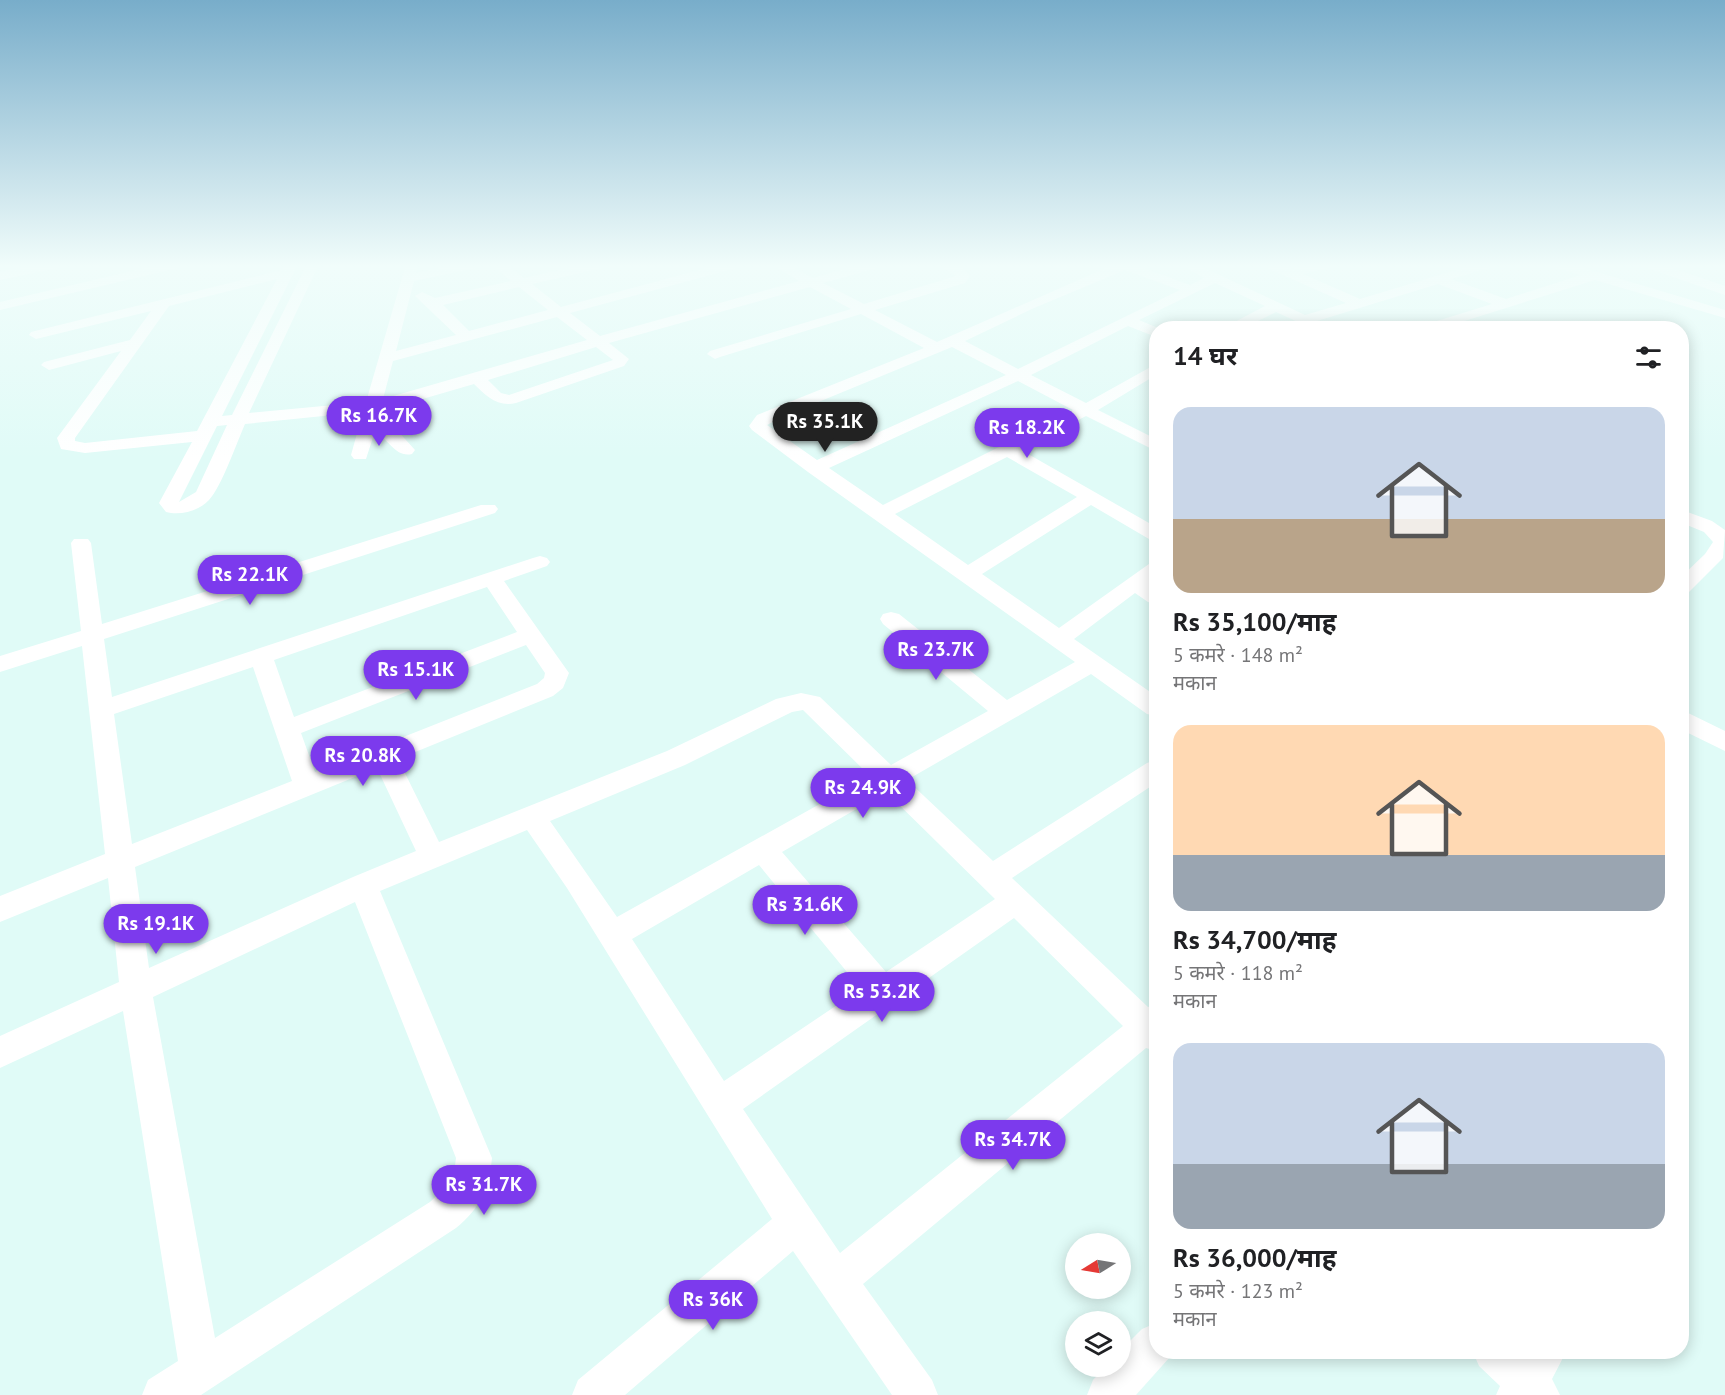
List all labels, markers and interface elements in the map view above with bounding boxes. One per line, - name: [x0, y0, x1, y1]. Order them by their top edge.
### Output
- text: 14 घर: [1173, 339, 1237, 372]
- icon: filters: [1632, 341, 1665, 374]
- pin: Rs 16.7K: [317, 396, 441, 447]
- text: Rs 16.7K: [341, 402, 417, 428]
- pin: Rs 35.1K: [763, 402, 887, 453]
- text: Rs 35.1K: [787, 408, 863, 434]
- pin: Rs 18.2K: [965, 408, 1089, 459]
- text: Rs 18.2K: [989, 414, 1065, 440]
- icon: home: [1365, 446, 1473, 554]
- pin: Rs 22.1K: [188, 555, 312, 606]
- text: Rs 22.1K: [212, 561, 288, 587]
- text: Rs 35,100/माह: [1173, 605, 1336, 638]
- pin: Rs 23.7K: [874, 630, 998, 681]
- text: Rs 23.7K: [898, 636, 974, 662]
- text: 5 कमरे · 148 m²: [1173, 642, 1303, 668]
- pin: Rs 15.1K: [354, 650, 478, 701]
- text: Rs 15.1K: [378, 656, 454, 682]
- text: मकान: [1173, 670, 1217, 696]
- pin: Rs 20.8K: [301, 736, 425, 787]
- text: Rs 20.8K: [325, 742, 401, 768]
- icon: home: [1365, 764, 1473, 872]
- pin: Rs 24.9K: [801, 768, 925, 819]
- text: Rs 24.9K: [825, 774, 901, 800]
- pin: Rs 31.6K: [743, 885, 867, 936]
- text: Rs 31.6K: [767, 891, 843, 917]
- pin: Rs 19.1K: [94, 904, 218, 955]
- text: Rs 19.1K: [118, 910, 194, 936]
- text: Rs 34,700/माह: [1173, 923, 1336, 956]
- text: 5 कमरे · 118 m²: [1173, 960, 1303, 986]
- pin: Rs 53.2K: [820, 972, 944, 1023]
- text: Rs 53.2K: [844, 978, 920, 1004]
- text: मकान: [1173, 988, 1217, 1014]
- icon: home: [1365, 1082, 1473, 1190]
- pin: Rs 34.7K: [951, 1120, 1075, 1171]
- text: Rs 34.7K: [975, 1126, 1051, 1152]
- pin: Rs 31.7K: [422, 1165, 546, 1216]
- text: Rs 31.7K: [446, 1171, 522, 1197]
- north arrow: [1065, 1233, 1131, 1299]
- map controls: [1065, 1233, 1131, 1377]
- text: Rs 36,000/माह: [1173, 1241, 1336, 1274]
- text: 5 कमरे · 123 m²: [1173, 1278, 1303, 1304]
- pin: Rs 36K: [664, 1280, 762, 1331]
- text: Rs 36K: [683, 1286, 743, 1312]
- text: मकान: [1173, 1306, 1217, 1332]
- button: layers: [1065, 1311, 1131, 1377]

